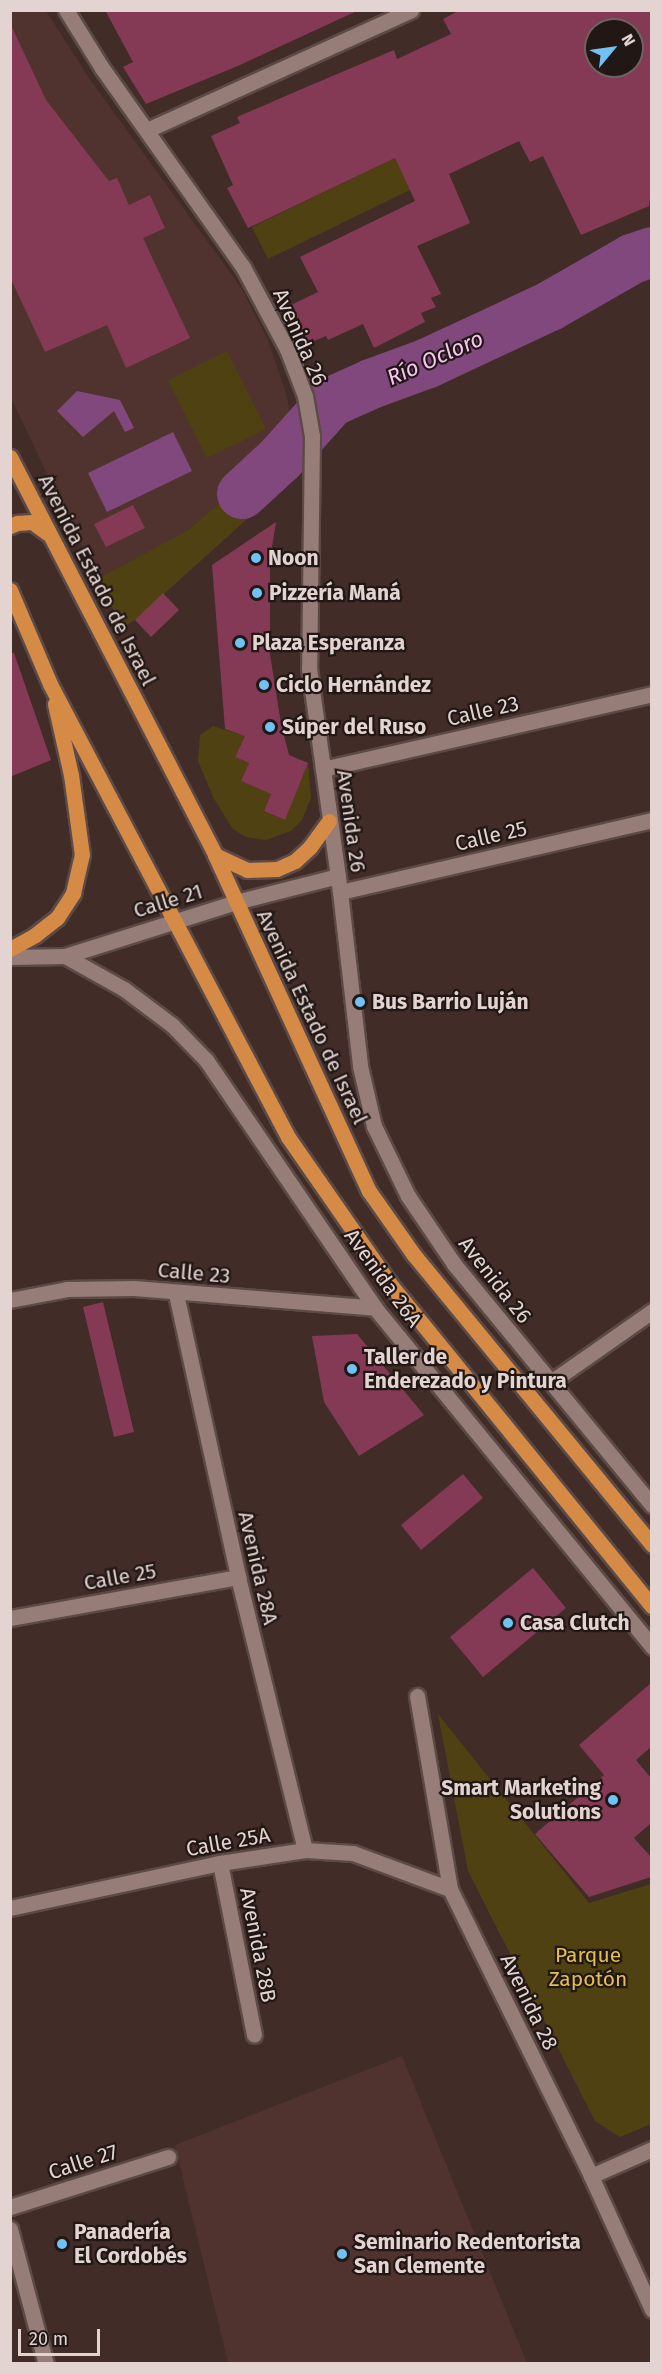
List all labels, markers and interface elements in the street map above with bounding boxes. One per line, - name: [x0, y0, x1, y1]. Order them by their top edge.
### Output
- north arrow: [584, 18, 644, 78]
- text: N: [618, 31, 639, 49]
- street label: Avenida 26: [268, 285, 332, 389]
- water label: Río Ocloro: [383, 325, 487, 391]
- street label: Avenida Estado de Israel: [33, 470, 161, 690]
- place label: Noon: [268, 545, 319, 571]
- marker: Noon: [249, 551, 263, 565]
- place label: Pizzería Maná: [269, 580, 401, 606]
- marker: Pizzería Maná: [250, 586, 264, 600]
- place label: Plaza Esperanza: [252, 630, 405, 656]
- marker: Plaza Esperanza: [233, 636, 247, 650]
- place label: Ciclo Hernández: [276, 672, 431, 698]
- marker: Ciclo Hernández: [257, 678, 271, 692]
- street label: Calle 23: [445, 691, 521, 731]
- place label: Súper del Ruso: [282, 714, 426, 740]
- marker: Súper del Ruso: [263, 720, 277, 734]
- street label: Avenida 26: [331, 768, 371, 874]
- street label: Calle 25: [453, 816, 529, 856]
- street label: Calle 21: [130, 879, 206, 923]
- street label: Avenida Estado de Israel: [251, 906, 373, 1128]
- place label: Bus Barrio Luján: [372, 989, 529, 1015]
- marker: Bus Barrio Luján: [353, 995, 367, 1009]
- street label: Avenida 26A: [339, 1224, 427, 1332]
- street label: Avenida 26: [453, 1232, 537, 1328]
- street label: Calle 23: [157, 1257, 231, 1289]
- place label: Taller de Enderezado y Pintura: [364, 1344, 567, 1394]
- marker: Taller de Enderezado y Pintura: [345, 1362, 359, 1376]
- street label: Avenida 28A: [233, 1509, 283, 1627]
- street label: Calle 25: [82, 1558, 158, 1596]
- place label: Casa Clutch: [520, 1610, 630, 1636]
- marker: Casa Clutch: [501, 1616, 515, 1630]
- place label: Smart Marketing Solutions: [441, 1775, 601, 1825]
- marker: Smart Marketing Solutions: [606, 1793, 620, 1807]
- street label: Calle 25A: [184, 1822, 272, 1862]
- street label: Avenida 28B: [235, 1886, 281, 2004]
- park label: Parque Zapotón: [549, 1942, 627, 1992]
- street label: Avenida 28: [495, 1950, 563, 2054]
- street label: Calle 27: [45, 2139, 121, 2185]
- place label: Panadería El Cordobés: [74, 2219, 187, 2269]
- place label: Seminario Redentorista San Clemente: [354, 2229, 581, 2279]
- marker: Panadería El Cordobés: [55, 2237, 69, 2251]
- marker: Seminario Redentorista San Clemente: [335, 2247, 349, 2261]
- scale bar: [21, 2317, 104, 2355]
- text: 20 m: [29, 2328, 68, 2350]

